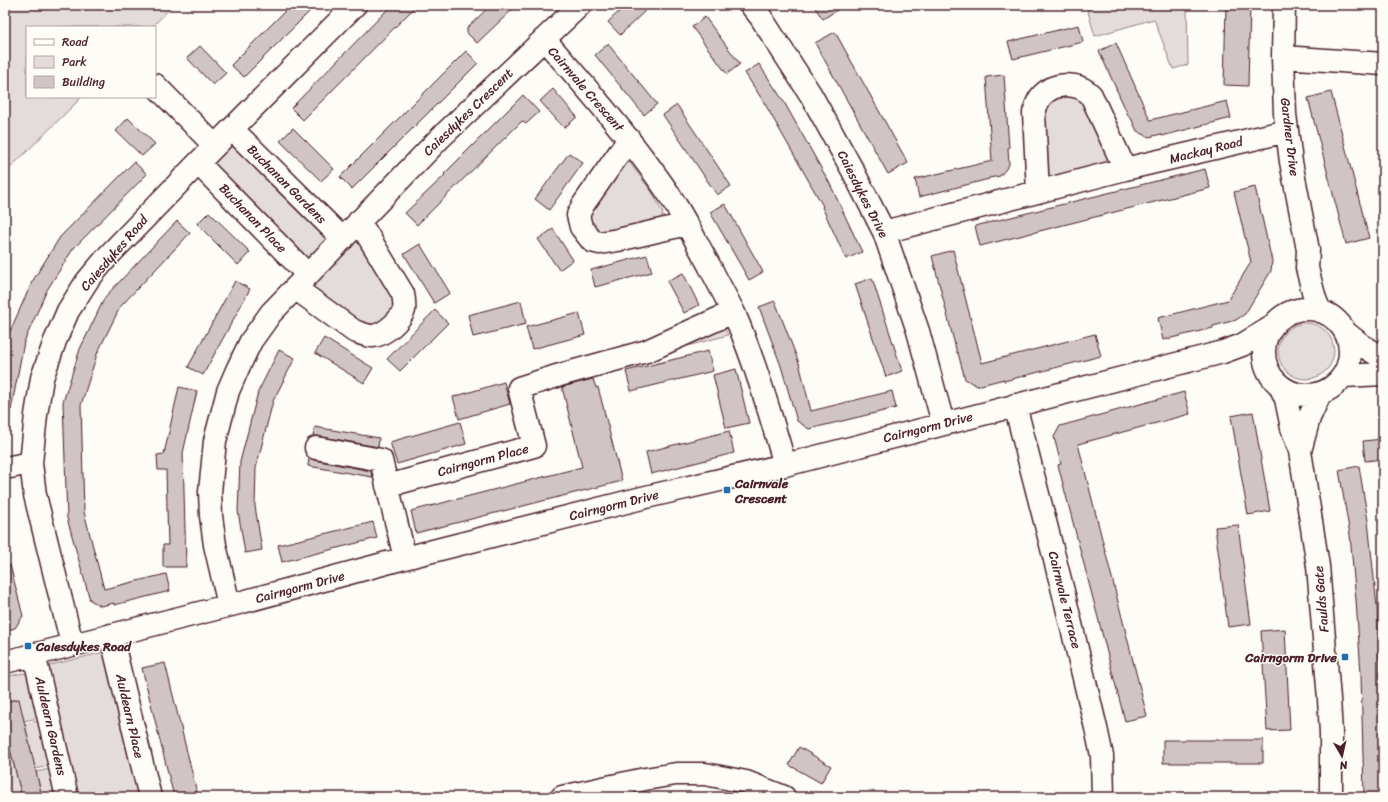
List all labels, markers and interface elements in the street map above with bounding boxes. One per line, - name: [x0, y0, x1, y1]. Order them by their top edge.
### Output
- legend: [26, 26, 156, 98]
- text: Road: [62, 31, 89, 53]
- street label: Cairnvale Crescent: [542, 41, 630, 138]
- text: Park: [62, 51, 87, 73]
- street label: Caiesdykes Crescent: [417, 62, 519, 161]
- text: Building: [62, 71, 105, 93]
- street label: Gardner Drive: [1274, 97, 1306, 178]
- street label: Mackay Road: [1167, 130, 1246, 170]
- street label: Buchanan Gardens: [242, 139, 332, 229]
- street label: Caiesdykes Drive: [831, 146, 895, 242]
- street label: Buchanan Place: [213, 178, 293, 259]
- street label: Caiesdykes Road: [74, 209, 155, 296]
- street label: Cairngorm Drive: [881, 405, 976, 449]
- street label: Cairngorm Place: [435, 437, 531, 483]
- place label: Cairnvale Crescent: [734, 472, 789, 510]
- street label: Cairngorm Drive: [567, 483, 662, 527]
- marker: Cairnvale Crescent: [722, 485, 732, 495]
- street label: Cairnvale Terrace: [1042, 549, 1088, 652]
- street label: Cairngorm Drive: [253, 564, 348, 610]
- street label: Faulds Gate: [1307, 564, 1335, 633]
- place label: Caiesdykes Road: [35, 635, 132, 658]
- marker: Caiesdykes Road: [23, 641, 33, 651]
- place label: Cairngorm Drive: [1244, 646, 1337, 669]
- marker: Cairngorm Drive: [1340, 652, 1350, 662]
- street label: Auldearn Place: [109, 670, 151, 761]
- street label: Auldearn Gardens: [28, 673, 74, 778]
- north arrow: [1322, 736, 1362, 776]
- text: N: [1338, 755, 1350, 775]

